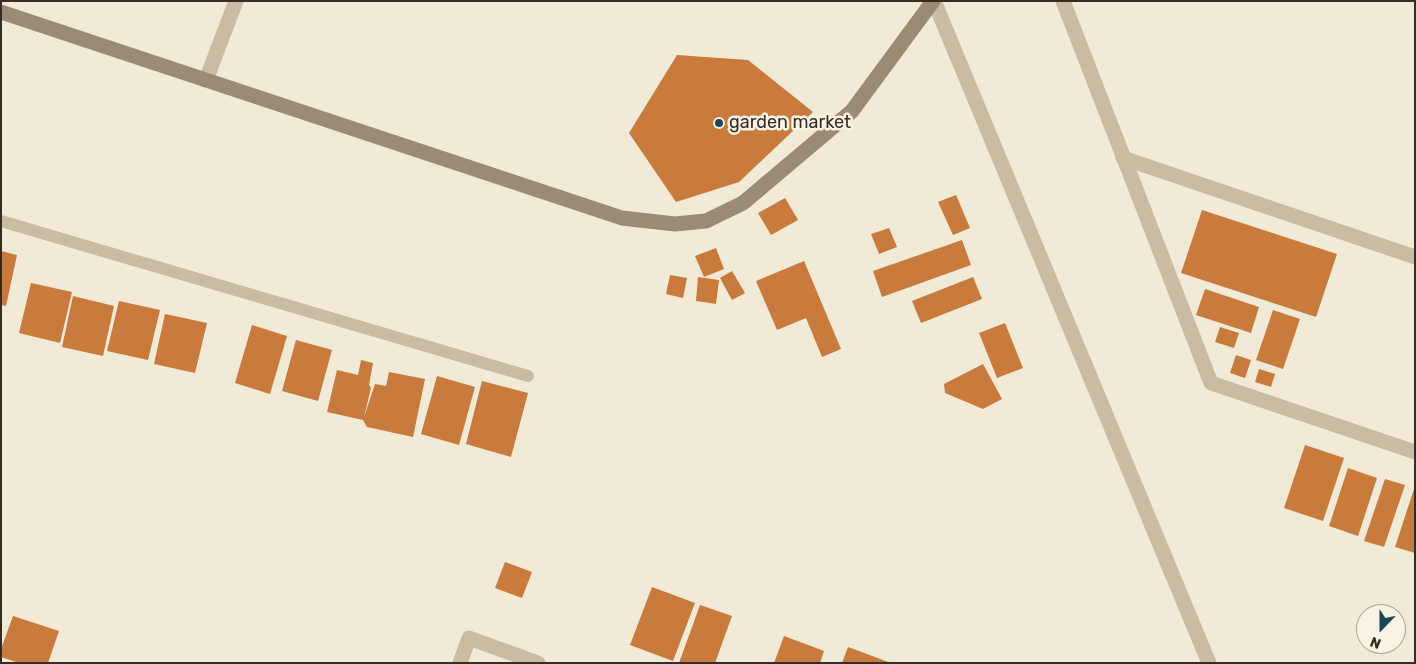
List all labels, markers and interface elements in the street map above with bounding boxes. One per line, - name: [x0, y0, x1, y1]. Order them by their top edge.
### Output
- place label: garden market: [729, 112, 851, 134]
- marker: garden market: [713, 117, 725, 129]
- north arrow: [1356, 604, 1406, 654]
- text: N: [1368, 633, 1383, 652]

